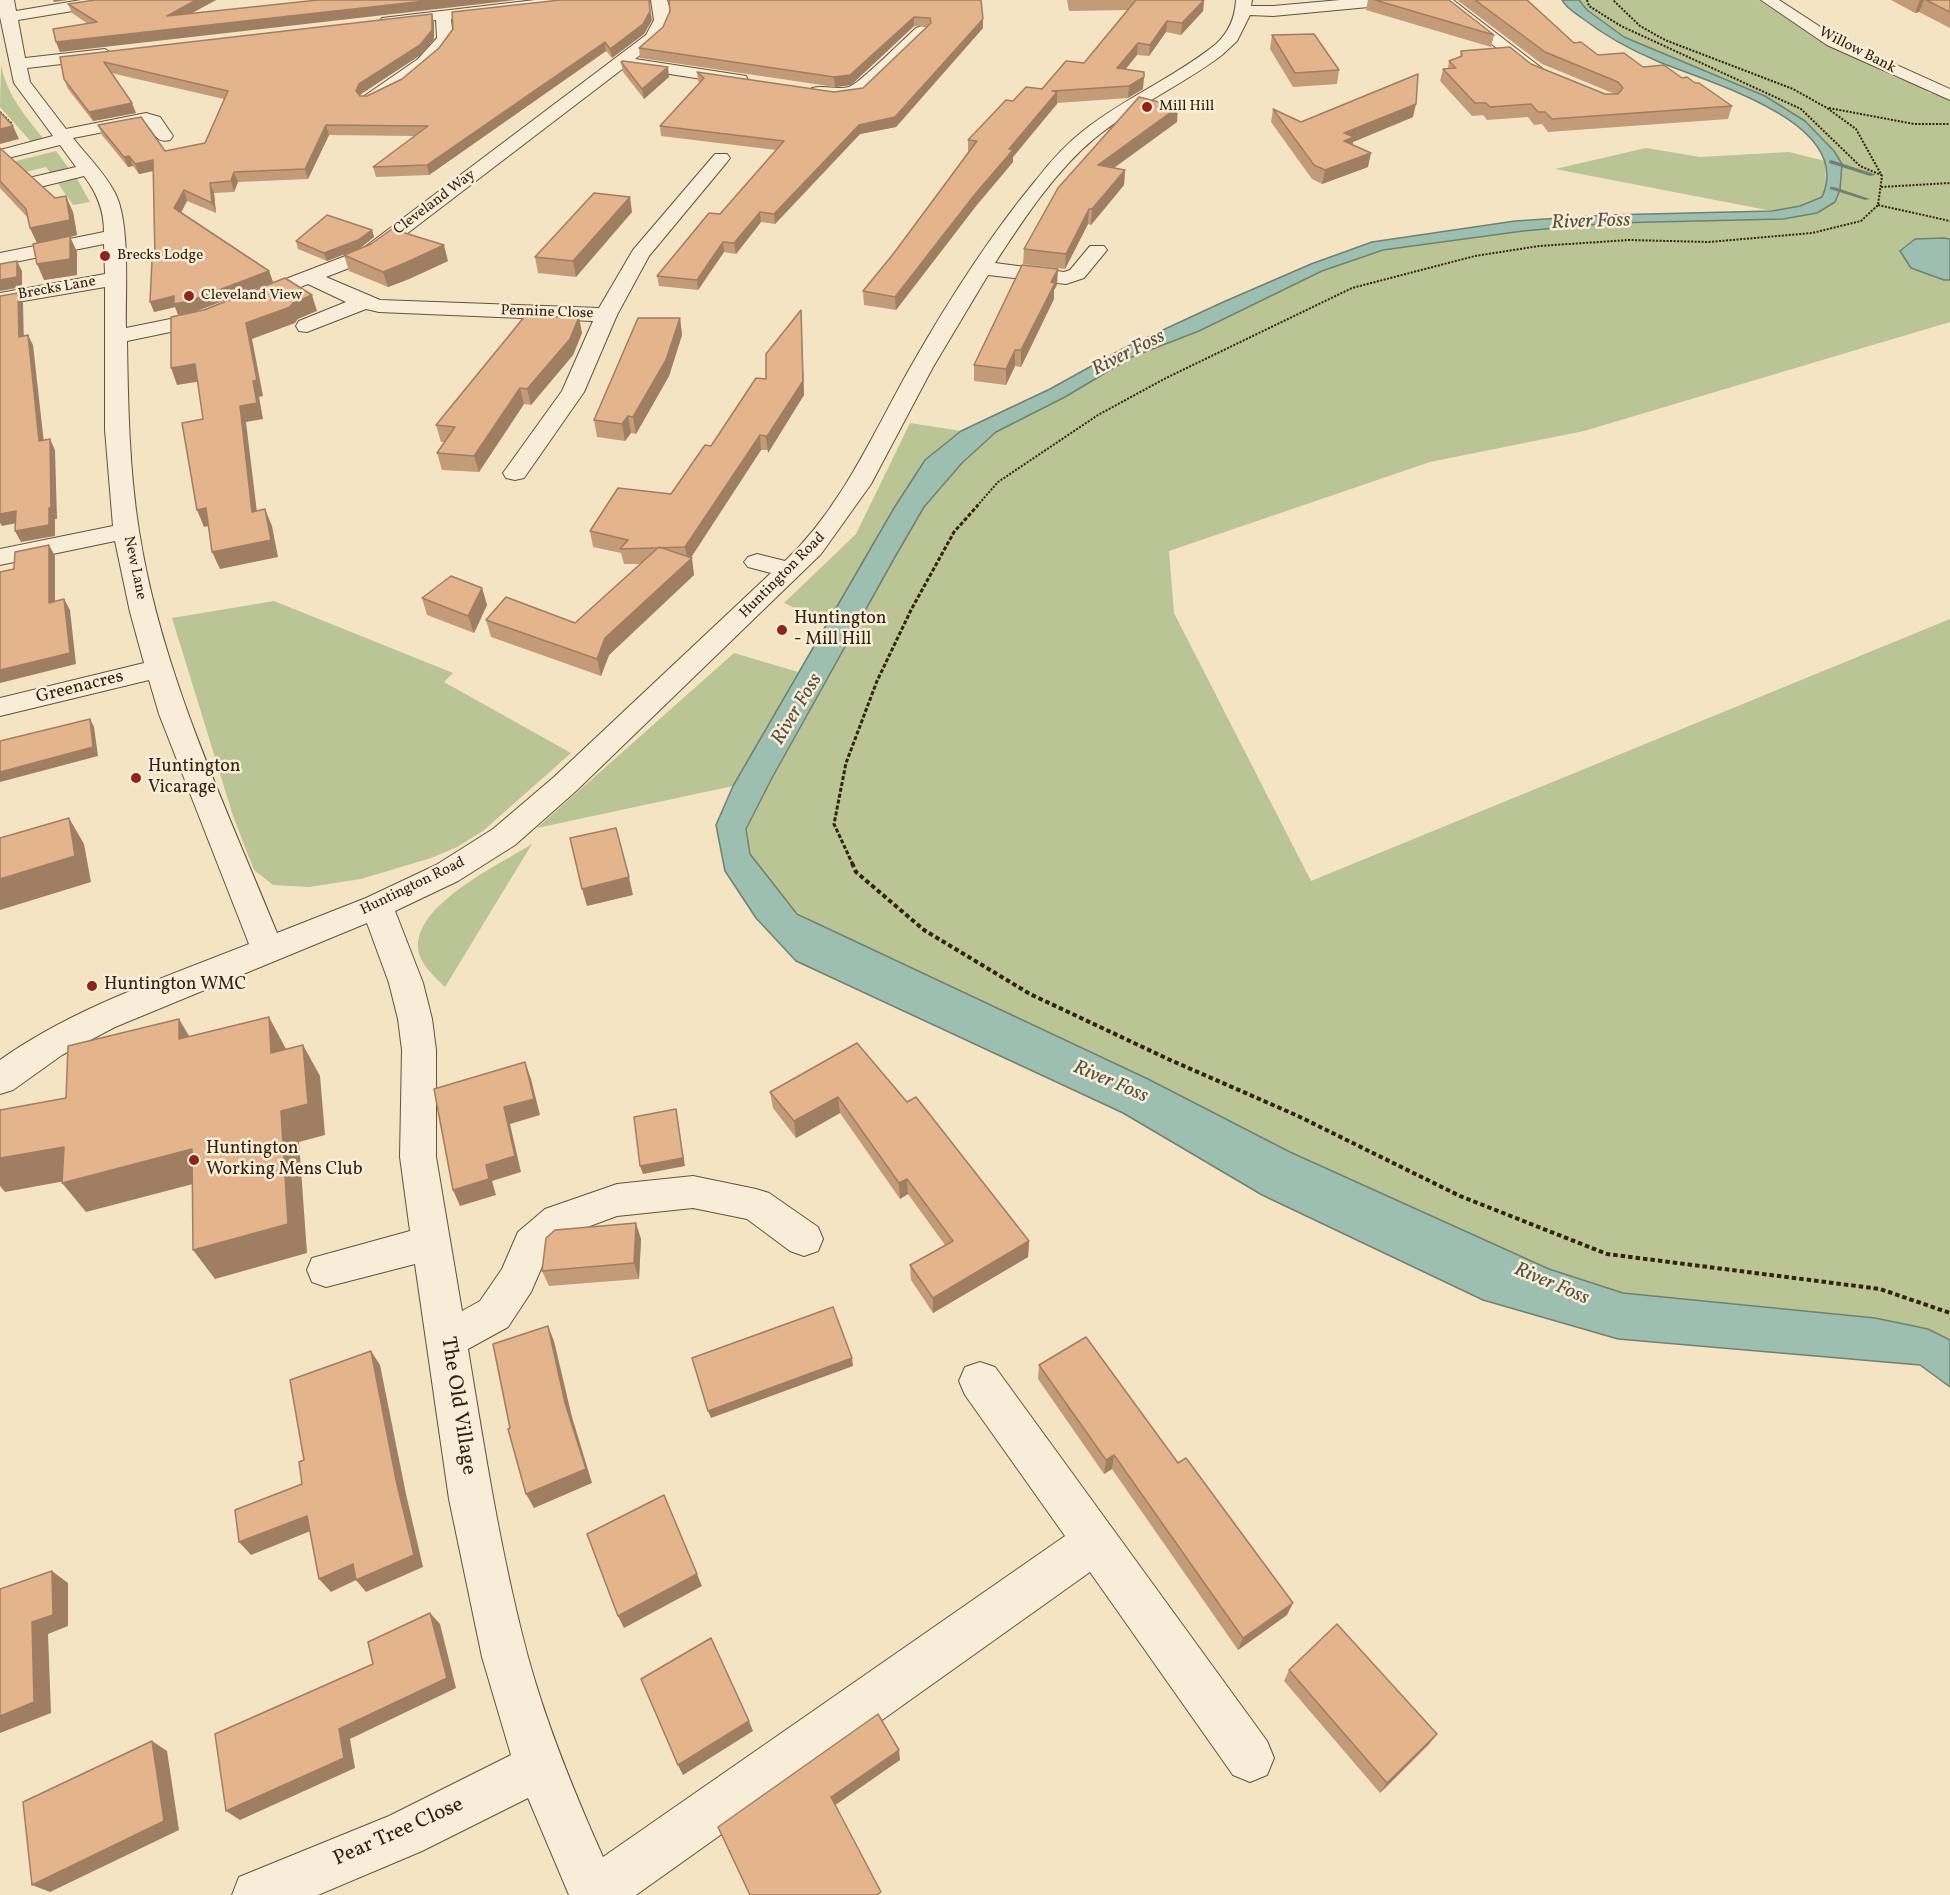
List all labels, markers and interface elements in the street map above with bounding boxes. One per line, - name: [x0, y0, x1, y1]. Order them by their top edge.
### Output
- street label: Willow Bank: [1815, 24, 1899, 78]
- place label: Mill Hill: [1159, 98, 1214, 116]
- marker: Mill Hill: [1140, 100, 1154, 114]
- street label: Cleveland Way: [391, 166, 479, 240]
- water label: River Foss: [1551, 210, 1631, 236]
- place label: Brecks Lodge: [117, 247, 203, 265]
- marker: Brecks Lodge: [98, 249, 112, 263]
- street label: Brecks Lane: [17, 273, 97, 305]
- place label: Cleveland View: [201, 287, 302, 305]
- marker: Cleveland View: [182, 289, 196, 303]
- street label: Pennine Close: [500, 302, 594, 324]
- water label: River Foss: [1088, 325, 1170, 383]
- street label: Huntington Road: [736, 529, 830, 623]
- street label: New Lane: [118, 535, 150, 601]
- place label: Huntington - Mill Hill: [794, 609, 887, 652]
- marker: Huntington - Mill Hill: [775, 623, 789, 637]
- street label: Greenacres: [34, 667, 126, 709]
- water label: River Foss: [767, 670, 829, 750]
- place label: Huntington Vicarage: [148, 757, 241, 800]
- marker: Huntington Vicarage: [129, 771, 143, 785]
- street label: Huntington Road: [358, 854, 468, 920]
- place label: Huntington WMC: [104, 975, 246, 997]
- marker: Huntington WMC: [85, 979, 99, 993]
- water label: River Foss: [1069, 1057, 1151, 1109]
- place label: Huntington Working Mens Club: [206, 1139, 363, 1182]
- marker: Huntington Working Mens Club: [187, 1153, 201, 1167]
- water label: River Foss: [1510, 1259, 1592, 1311]
- street label: The Old Village: [434, 1335, 480, 1477]
- street label: Pear Tree Close: [330, 1793, 468, 1873]

